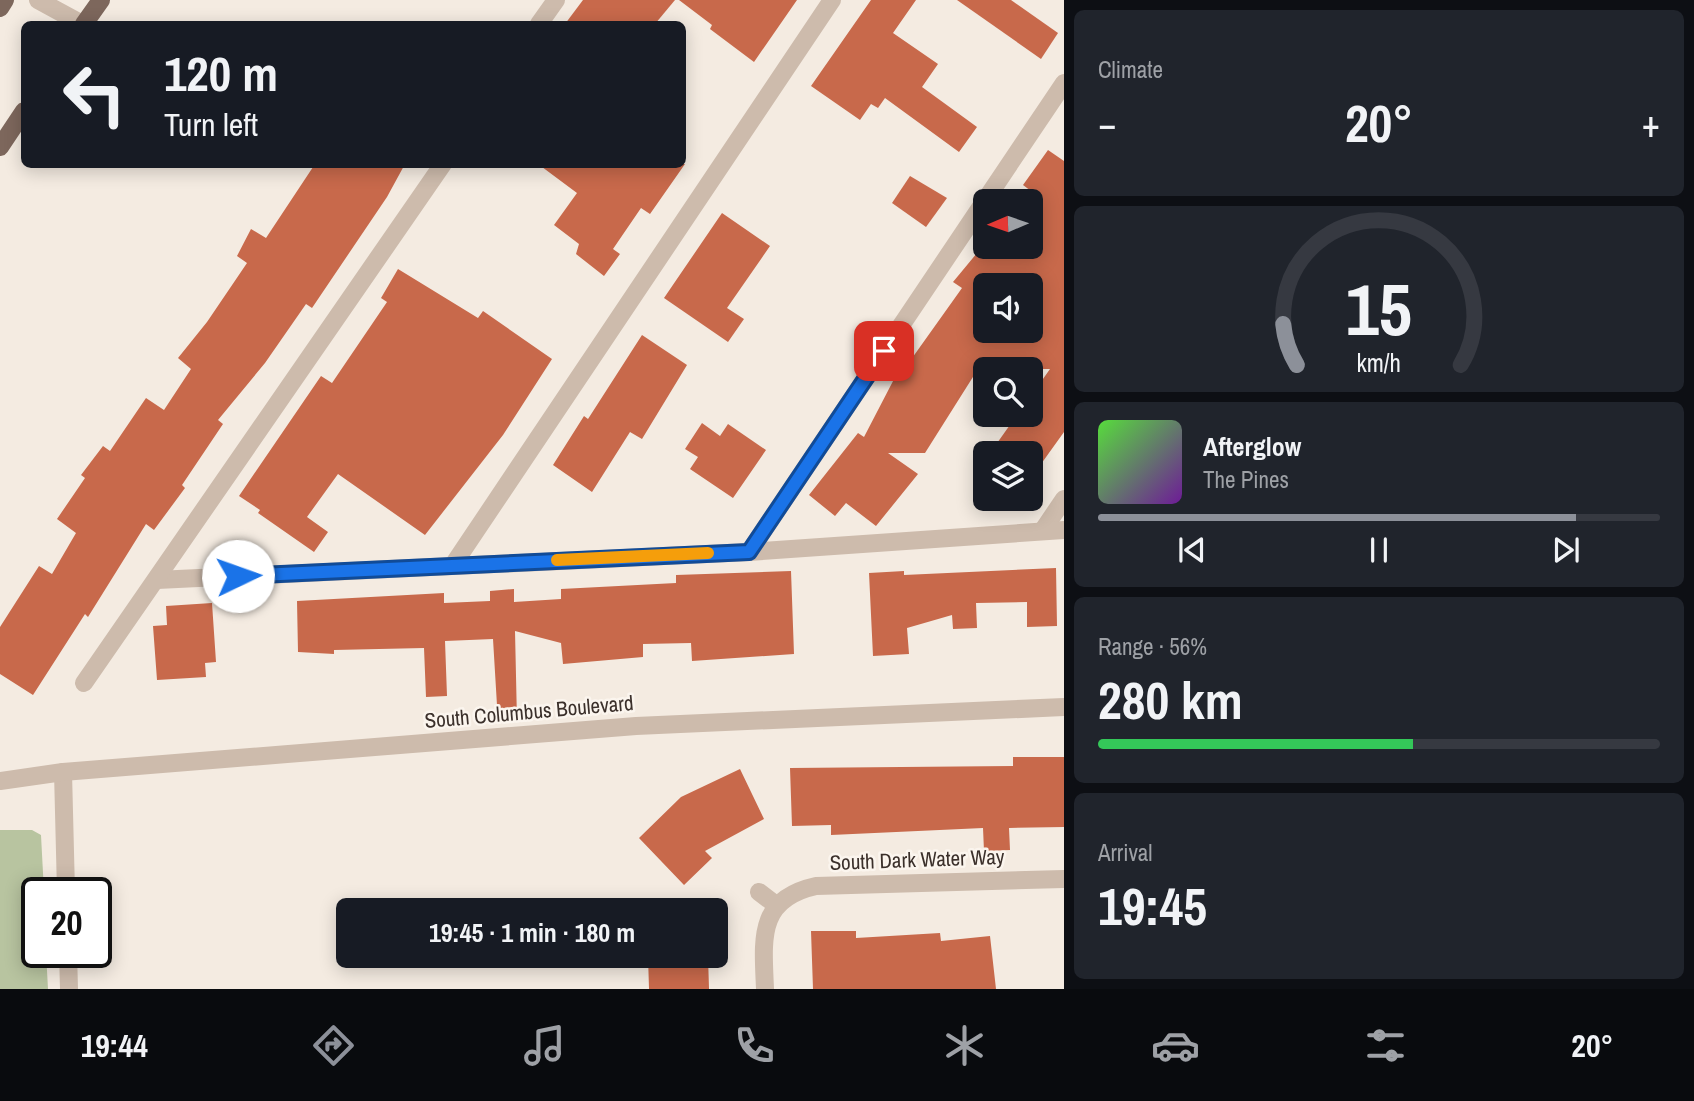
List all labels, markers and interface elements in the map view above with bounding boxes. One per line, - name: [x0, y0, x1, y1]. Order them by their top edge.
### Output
- text: 120 m: [164, 40, 278, 106]
- icon: left: [49, 49, 140, 140]
- text: Climate: [1098, 54, 1163, 85]
- text: 20°: [1345, 88, 1413, 158]
- text: −: [1098, 98, 1116, 149]
- text: +: [1642, 98, 1660, 149]
- text: Turn left: [164, 103, 258, 146]
- north arrow: [973, 189, 1043, 259]
- map controls: [973, 189, 1043, 511]
- text: 15: [1346, 260, 1412, 358]
- button: sound: [973, 273, 1043, 343]
- pin: [854, 321, 914, 381]
- icon: arrive: [865, 332, 903, 370]
- text: km/h: [1357, 345, 1401, 379]
- button: search: [973, 357, 1043, 427]
- text: Afterglow: [1203, 429, 1301, 464]
- button: layers: [973, 441, 1043, 511]
- text: The Pines: [1203, 464, 1289, 495]
- icon: previous: [1173, 531, 1211, 569]
- icon: pause: [1360, 531, 1398, 569]
- icon: next: [1547, 531, 1585, 569]
- position arrow: [201, 539, 275, 613]
- text: Range · 56%: [1098, 631, 1207, 662]
- text: 280 km: [1098, 665, 1243, 735]
- street label: South Columbus Boulevard: [423, 688, 635, 735]
- text: Arrival: [1098, 837, 1153, 868]
- street label: South Dark Water Way: [829, 842, 1005, 877]
- text: 19:45: [1098, 871, 1207, 941]
- speed limit sign: 20: [21, 877, 112, 968]
- text: 19:45 · 1 min · 180 m: [429, 915, 635, 950]
- icon: directions: [309, 1021, 358, 1070]
- icon: music: [520, 1021, 569, 1070]
- icon: phone: [730, 1021, 779, 1070]
- icon: climate: [940, 1021, 989, 1070]
- icon: car: [1151, 1021, 1200, 1070]
- icon: filters: [1361, 1021, 1410, 1070]
- text: 19:44: [81, 1024, 148, 1067]
- text: 20°: [1571, 1024, 1613, 1067]

